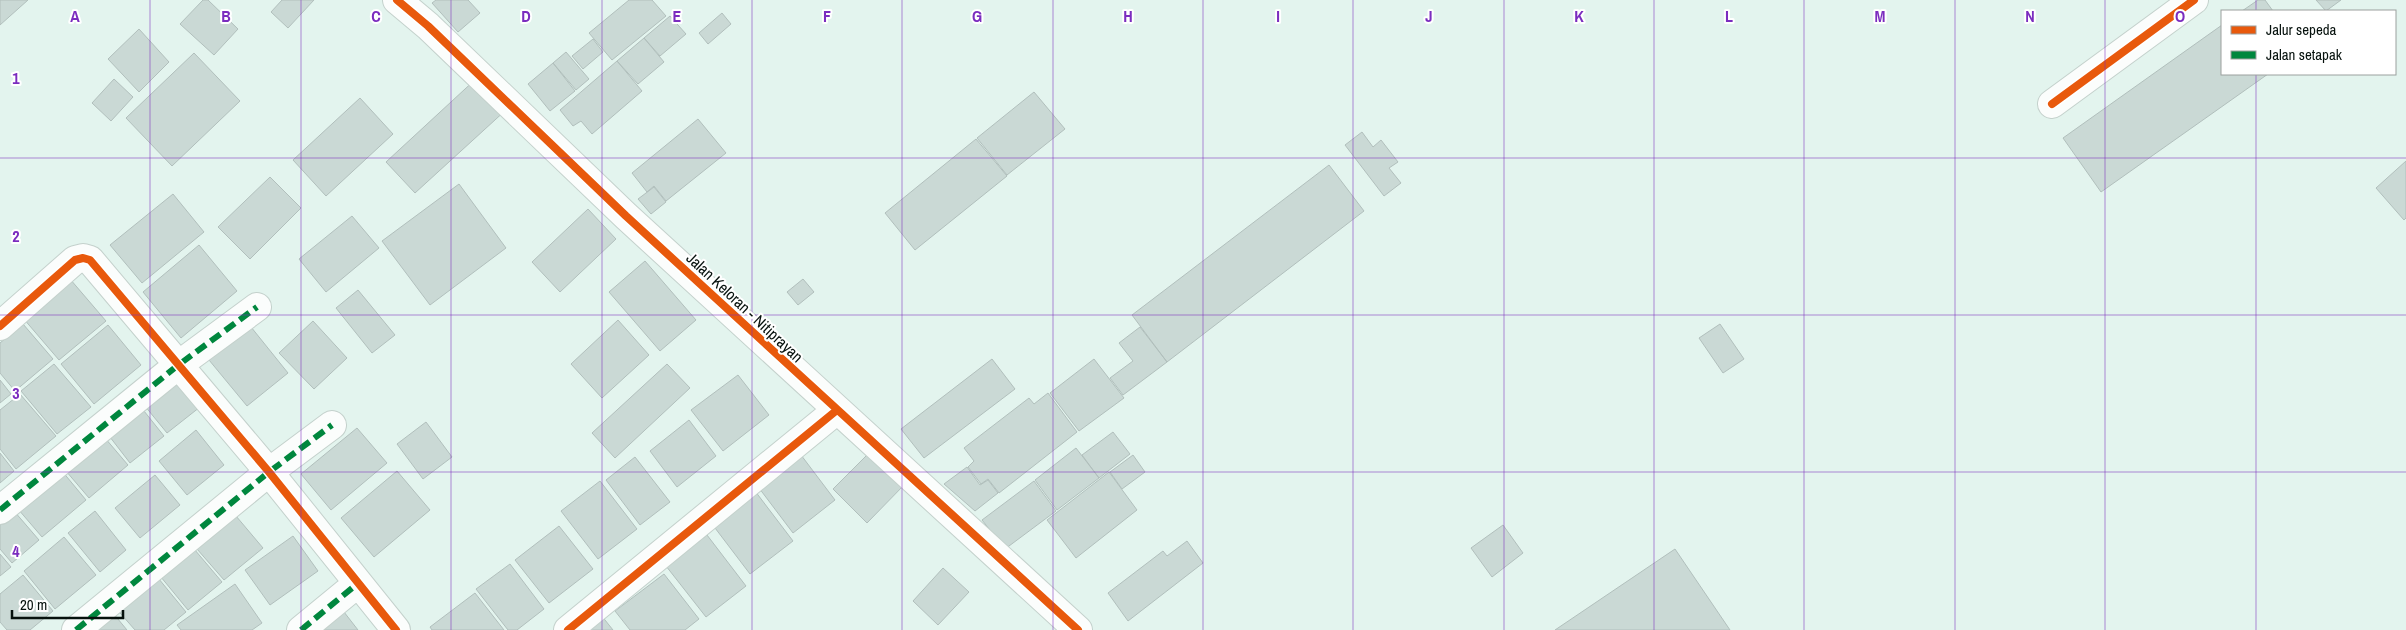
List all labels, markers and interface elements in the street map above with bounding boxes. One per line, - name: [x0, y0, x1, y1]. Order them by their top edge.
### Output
- text: A: [70, 5, 80, 27]
- text: B: [221, 5, 231, 27]
- text: C: [371, 5, 381, 27]
- text: D: [521, 5, 531, 27]
- text: E: [673, 5, 682, 27]
- text: F: [823, 5, 831, 27]
- text: G: [972, 5, 982, 27]
- text: H: [1123, 5, 1133, 27]
- text: I: [1276, 5, 1280, 27]
- text: J: [1425, 5, 1433, 27]
- text: K: [1574, 5, 1584, 27]
- text: L: [1725, 5, 1733, 27]
- text: M: [1875, 5, 1886, 27]
- text: N: [2025, 5, 2035, 27]
- text: O: [2175, 5, 2185, 27]
- legend: [2221, 10, 2396, 75]
- text: Jalur sepeda: [2266, 19, 2337, 40]
- text: Jalan setapak: [2266, 44, 2343, 65]
- text: 1: [12, 67, 20, 89]
- text: 2: [12, 225, 20, 247]
- street label: Jalan Keloran - Nitiprayan: [682, 247, 808, 367]
- text: 3: [12, 382, 20, 404]
- text: 4: [12, 540, 20, 562]
- scale bar: [12, 588, 124, 620]
- text: 20 m: [20, 594, 47, 615]

